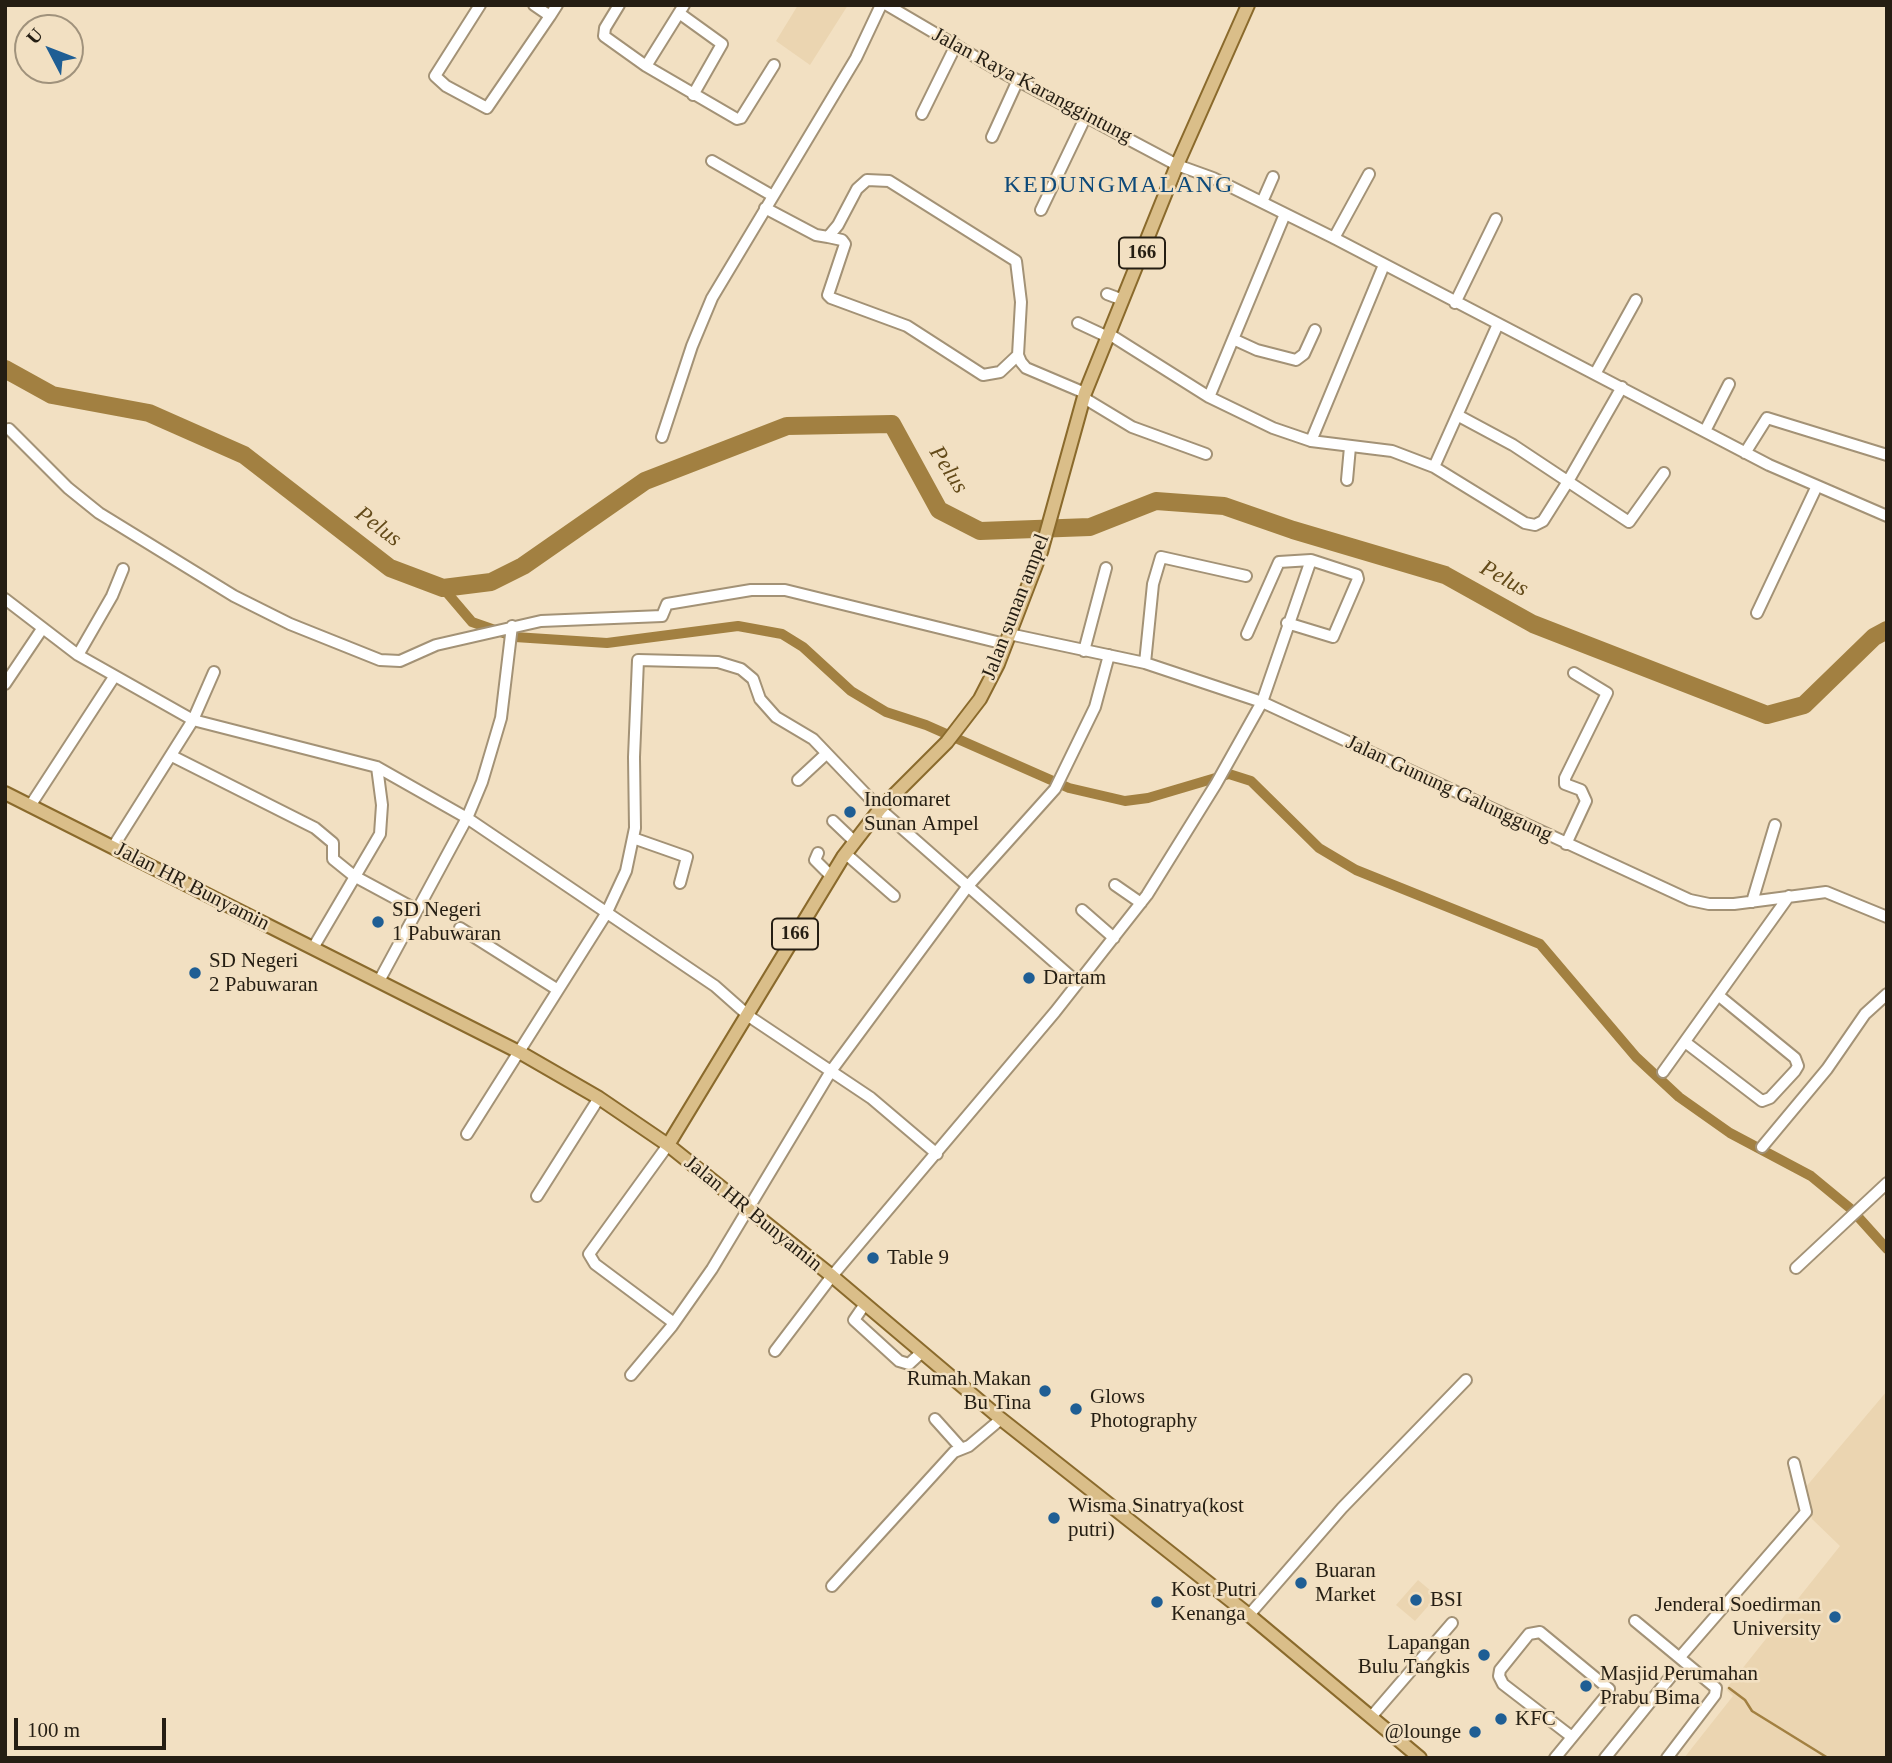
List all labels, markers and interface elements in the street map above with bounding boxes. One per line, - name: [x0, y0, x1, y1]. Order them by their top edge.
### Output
- north arrow: [14, 14, 84, 84]
- street label: Jalan Raya Karanggintung: [928, 23, 1136, 149]
- text: U: [22, 24, 47, 48]
- district label: KEDUNGMALANG: [1005, 172, 1233, 200]
- road number: 166: [1119, 238, 1165, 268]
- water label: Pelus: [923, 441, 973, 499]
- water label: Pelus: [349, 501, 407, 553]
- street label: Jalan sunan ampel: [977, 531, 1055, 683]
- water label: Pelus: [1475, 555, 1533, 603]
- street label: Jalan Gunung Galunggung: [1342, 730, 1556, 848]
- place label: Indomaret Sunan Ampel: [864, 787, 979, 837]
- marker: Indomaret Sunan Ampel: [842, 804, 858, 820]
- street label: Jalan HR Bunyamin: [110, 837, 274, 937]
- place label: SD Negeri 1 Pabuwaran: [392, 897, 501, 947]
- marker: SD Negeri 1 Pabuwaran: [370, 914, 386, 930]
- road number: 166: [772, 918, 818, 950]
- place label: SD Negeri 2 Pabuwaran: [209, 948, 318, 998]
- marker: SD Negeri 2 Pabuwaran: [187, 965, 203, 981]
- place label: Dartam: [1043, 965, 1106, 991]
- marker: Dartam: [1021, 970, 1037, 986]
- street label: Jalan HR Bunyamin: [679, 1151, 827, 1277]
- place label: Table 9: [887, 1245, 949, 1271]
- marker: Table 9: [865, 1250, 881, 1266]
- place label: Rumah Makan Bu Tina: [907, 1366, 1031, 1416]
- marker: Rumah Makan Bu Tina: [1037, 1383, 1053, 1399]
- place label: Glows Photography: [1090, 1384, 1197, 1434]
- marker: Glows Photography: [1068, 1401, 1084, 1417]
- place label: Wisma Sinatrya(kost putri): [1068, 1493, 1244, 1543]
- marker: Wisma Sinatrya(kost putri): [1046, 1510, 1062, 1526]
- place label: Buaran Market: [1315, 1558, 1376, 1608]
- marker: Buaran Market: [1293, 1575, 1309, 1591]
- place label: Kost Putri Kenanga: [1171, 1577, 1257, 1627]
- place label: BSI: [1430, 1587, 1463, 1613]
- marker: BSI: [1408, 1592, 1424, 1608]
- place label: Jenderal Soedirman University: [1655, 1592, 1821, 1642]
- marker: Kost Putri Kenanga: [1149, 1594, 1165, 1610]
- marker: Jenderal Soedirman University: [1827, 1609, 1843, 1625]
- place label: Lapangan Bulu Tangkis: [1358, 1630, 1470, 1680]
- marker: Lapangan Bulu Tangkis: [1476, 1647, 1492, 1663]
- place label: Masjid Perumahan Prabu Bima: [1600, 1661, 1758, 1711]
- marker: Masjid Perumahan Prabu Bima: [1578, 1678, 1594, 1694]
- scale bar: [18, 1704, 170, 1748]
- place label: KFC: [1515, 1706, 1556, 1732]
- marker: KFC: [1493, 1711, 1509, 1727]
- text: 100 m: [27, 1718, 80, 1742]
- place label: @lounge: [1385, 1719, 1461, 1745]
- marker: @lounge: [1467, 1724, 1483, 1740]

